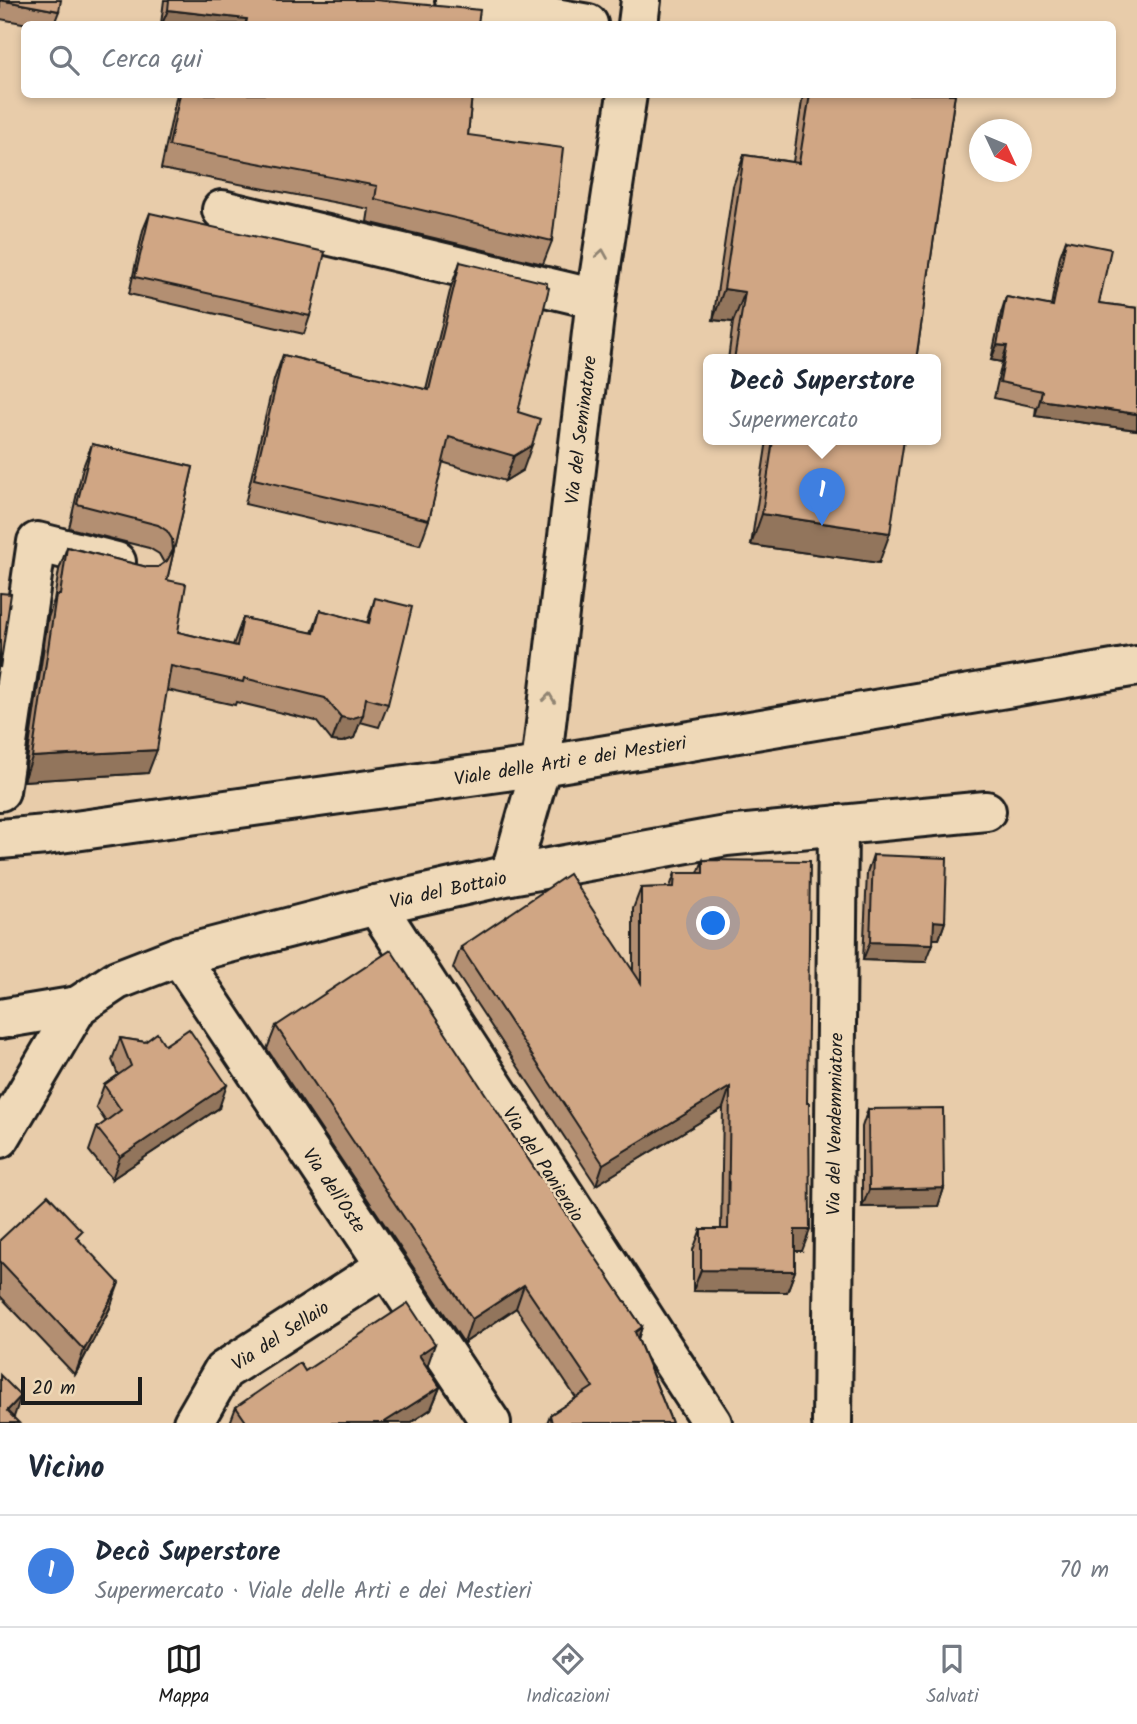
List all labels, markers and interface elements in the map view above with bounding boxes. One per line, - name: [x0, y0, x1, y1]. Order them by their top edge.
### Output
- search box: [21, 21, 1116, 98]
- text: Cerca qui: [101, 39, 202, 81]
- icon: search: [45, 41, 83, 79]
- north arrow: [969, 119, 1032, 182]
- one-way arrow: [595, 248, 610, 260]
- street label: Via del Seminatore: [558, 354, 606, 506]
- popup: [703, 354, 941, 445]
- text: Decò Superstore: [729, 361, 915, 403]
- text: Supermercato: [729, 403, 858, 439]
- pin: 1: [799, 468, 845, 526]
- one-way arrow: [541, 693, 556, 704]
- street label: Viale delle Arti e dei Mestieri: [452, 729, 690, 795]
- street label: Via del Bottaio: [387, 864, 510, 918]
- your location: [696, 906, 730, 940]
- street label: Via del Vendemmiatore: [819, 1032, 853, 1216]
- street label: Via del Panieraio: [494, 1101, 591, 1229]
- street label: Via dell'Oste: [294, 1143, 373, 1240]
- street label: Via del Sellaio: [226, 1294, 336, 1380]
- scale bar: [21, 1374, 142, 1406]
- text: 20 m: [32, 1374, 75, 1404]
- text: Vicino: [28, 1445, 105, 1493]
- text: Decò Superstore: [95, 1532, 280, 1574]
- text: 1: [48, 1553, 54, 1589]
- text: 70 m: [1059, 1553, 1109, 1589]
- text: Supermercato · Viale delle Arti e dei Mestieri: [95, 1574, 532, 1610]
- tab: Mappa: [158, 1640, 209, 1712]
- tab: Indicazioni: [526, 1640, 610, 1712]
- tab: Salvati: [926, 1640, 979, 1712]

